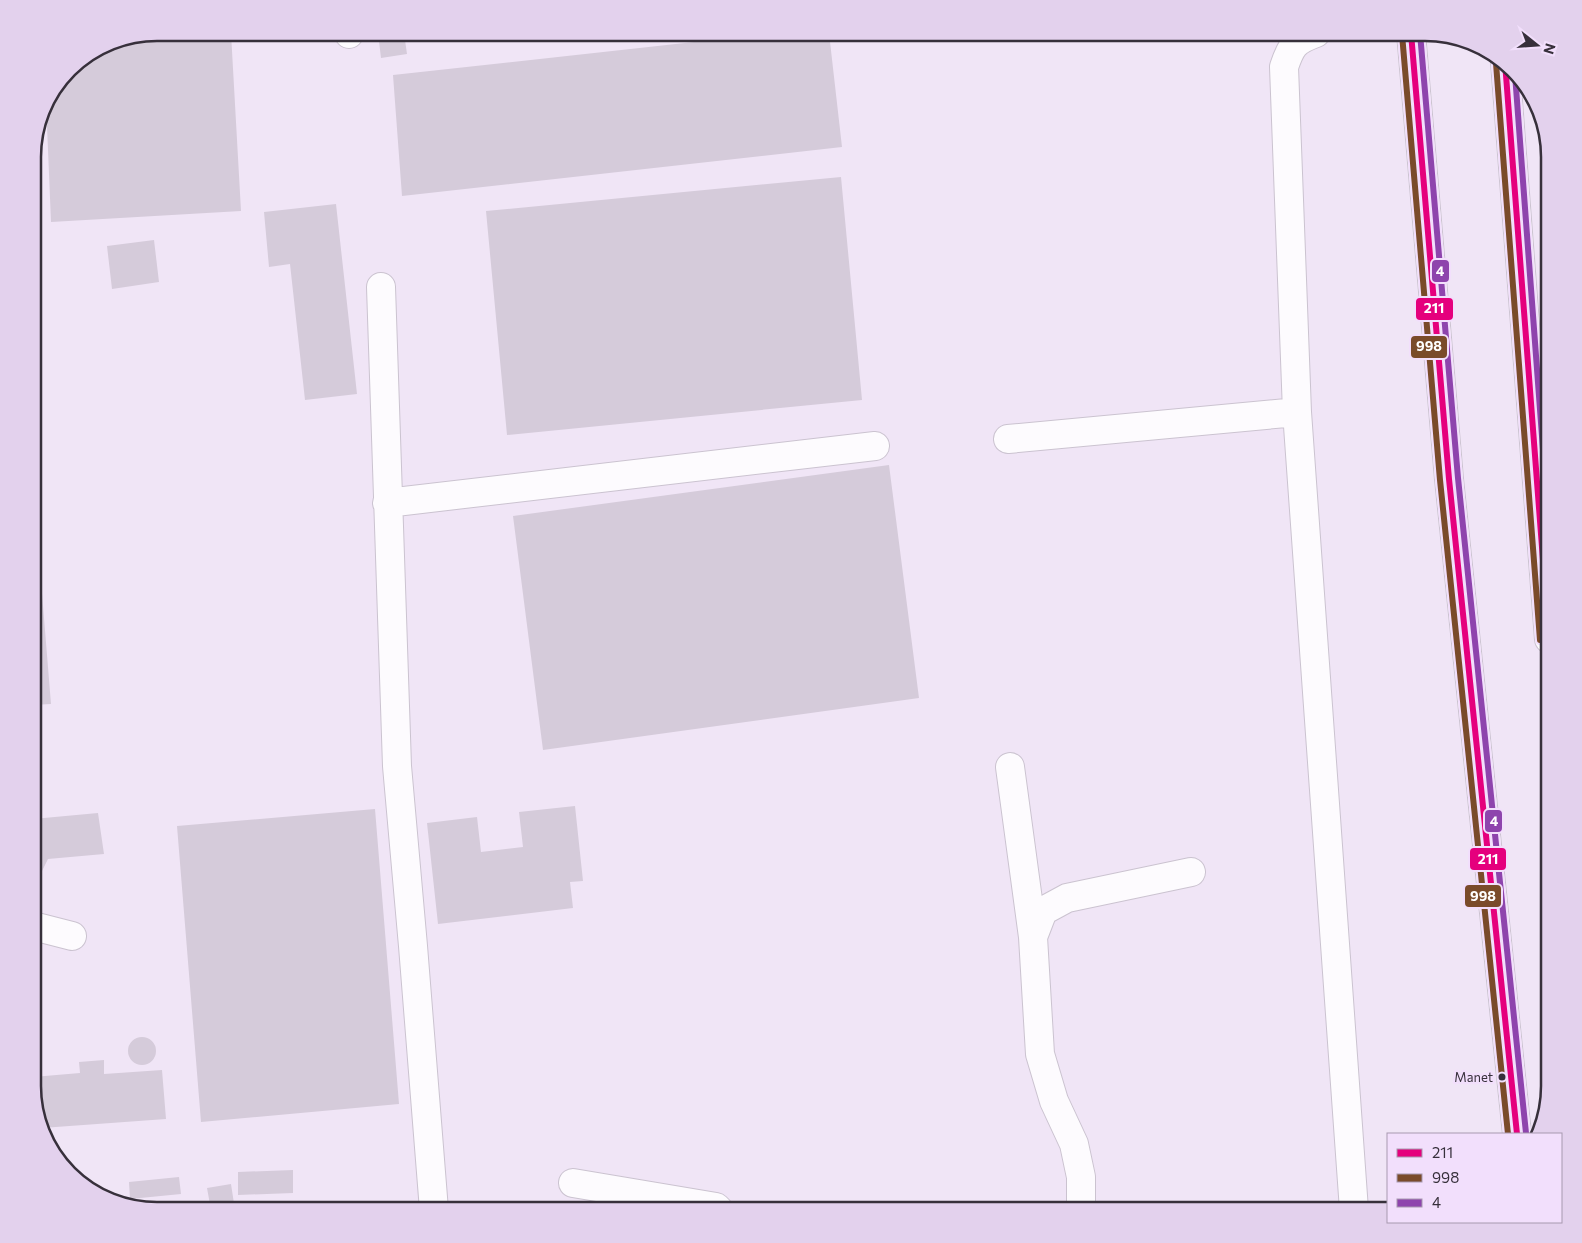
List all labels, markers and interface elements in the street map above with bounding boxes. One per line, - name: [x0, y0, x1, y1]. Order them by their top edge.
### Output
- north arrow: [1512, 20, 1562, 70]
- text: N: [1540, 41, 1560, 56]
- line badge: 4: [1431, 259, 1450, 283]
- text: 4: [1436, 262, 1445, 279]
- line badge: 211: [1415, 297, 1454, 321]
- text: 211: [1424, 299, 1444, 316]
- line badge: 998: [1410, 335, 1448, 359]
- text: 998: [1416, 337, 1442, 354]
- line badge: 4: [1484, 809, 1503, 833]
- text: 4: [1490, 812, 1499, 829]
- line badge: 211: [1469, 847, 1507, 871]
- text: 211: [1478, 850, 1498, 867]
- line badge: 998: [1464, 884, 1502, 908]
- text: 998: [1470, 887, 1496, 904]
- place label: Manet: [1454, 1069, 1493, 1085]
- marker: Manet: [1497, 1072, 1507, 1082]
- legend: [1387, 1133, 1562, 1223]
- text: 211: [1432, 1143, 1453, 1161]
- text: 998: [1432, 1168, 1459, 1186]
- text: 4: [1432, 1193, 1441, 1211]

